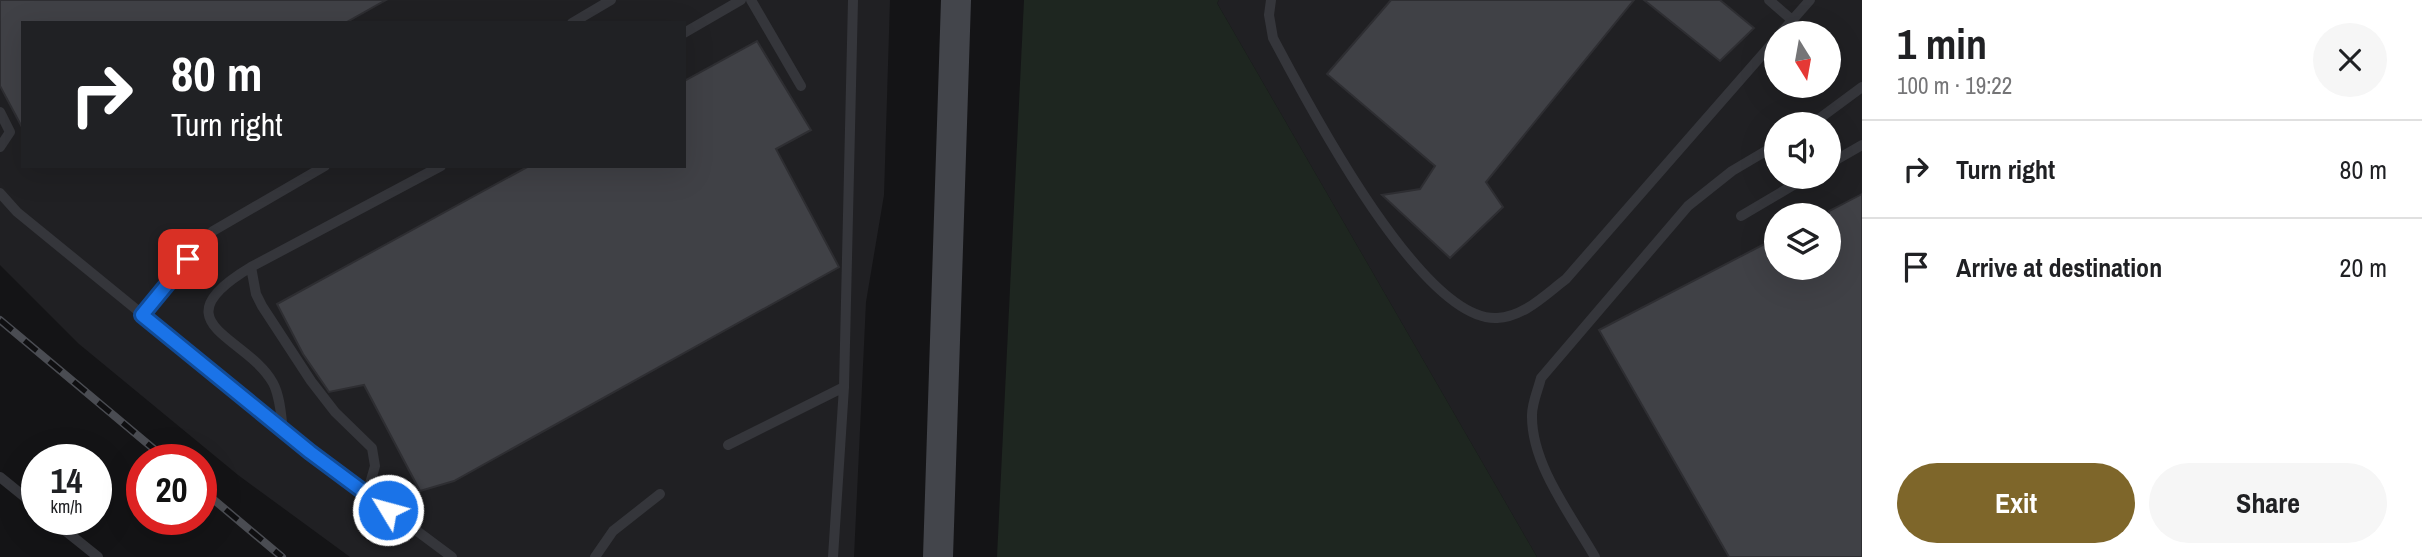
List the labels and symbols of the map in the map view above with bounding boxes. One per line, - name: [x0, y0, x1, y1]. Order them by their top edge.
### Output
- north arrow: [1764, 21, 1841, 98]
- pin: [158, 229, 218, 289]
- speed limit sign: 20: [126, 444, 217, 535]
- position arrow: [351, 473, 425, 547]

